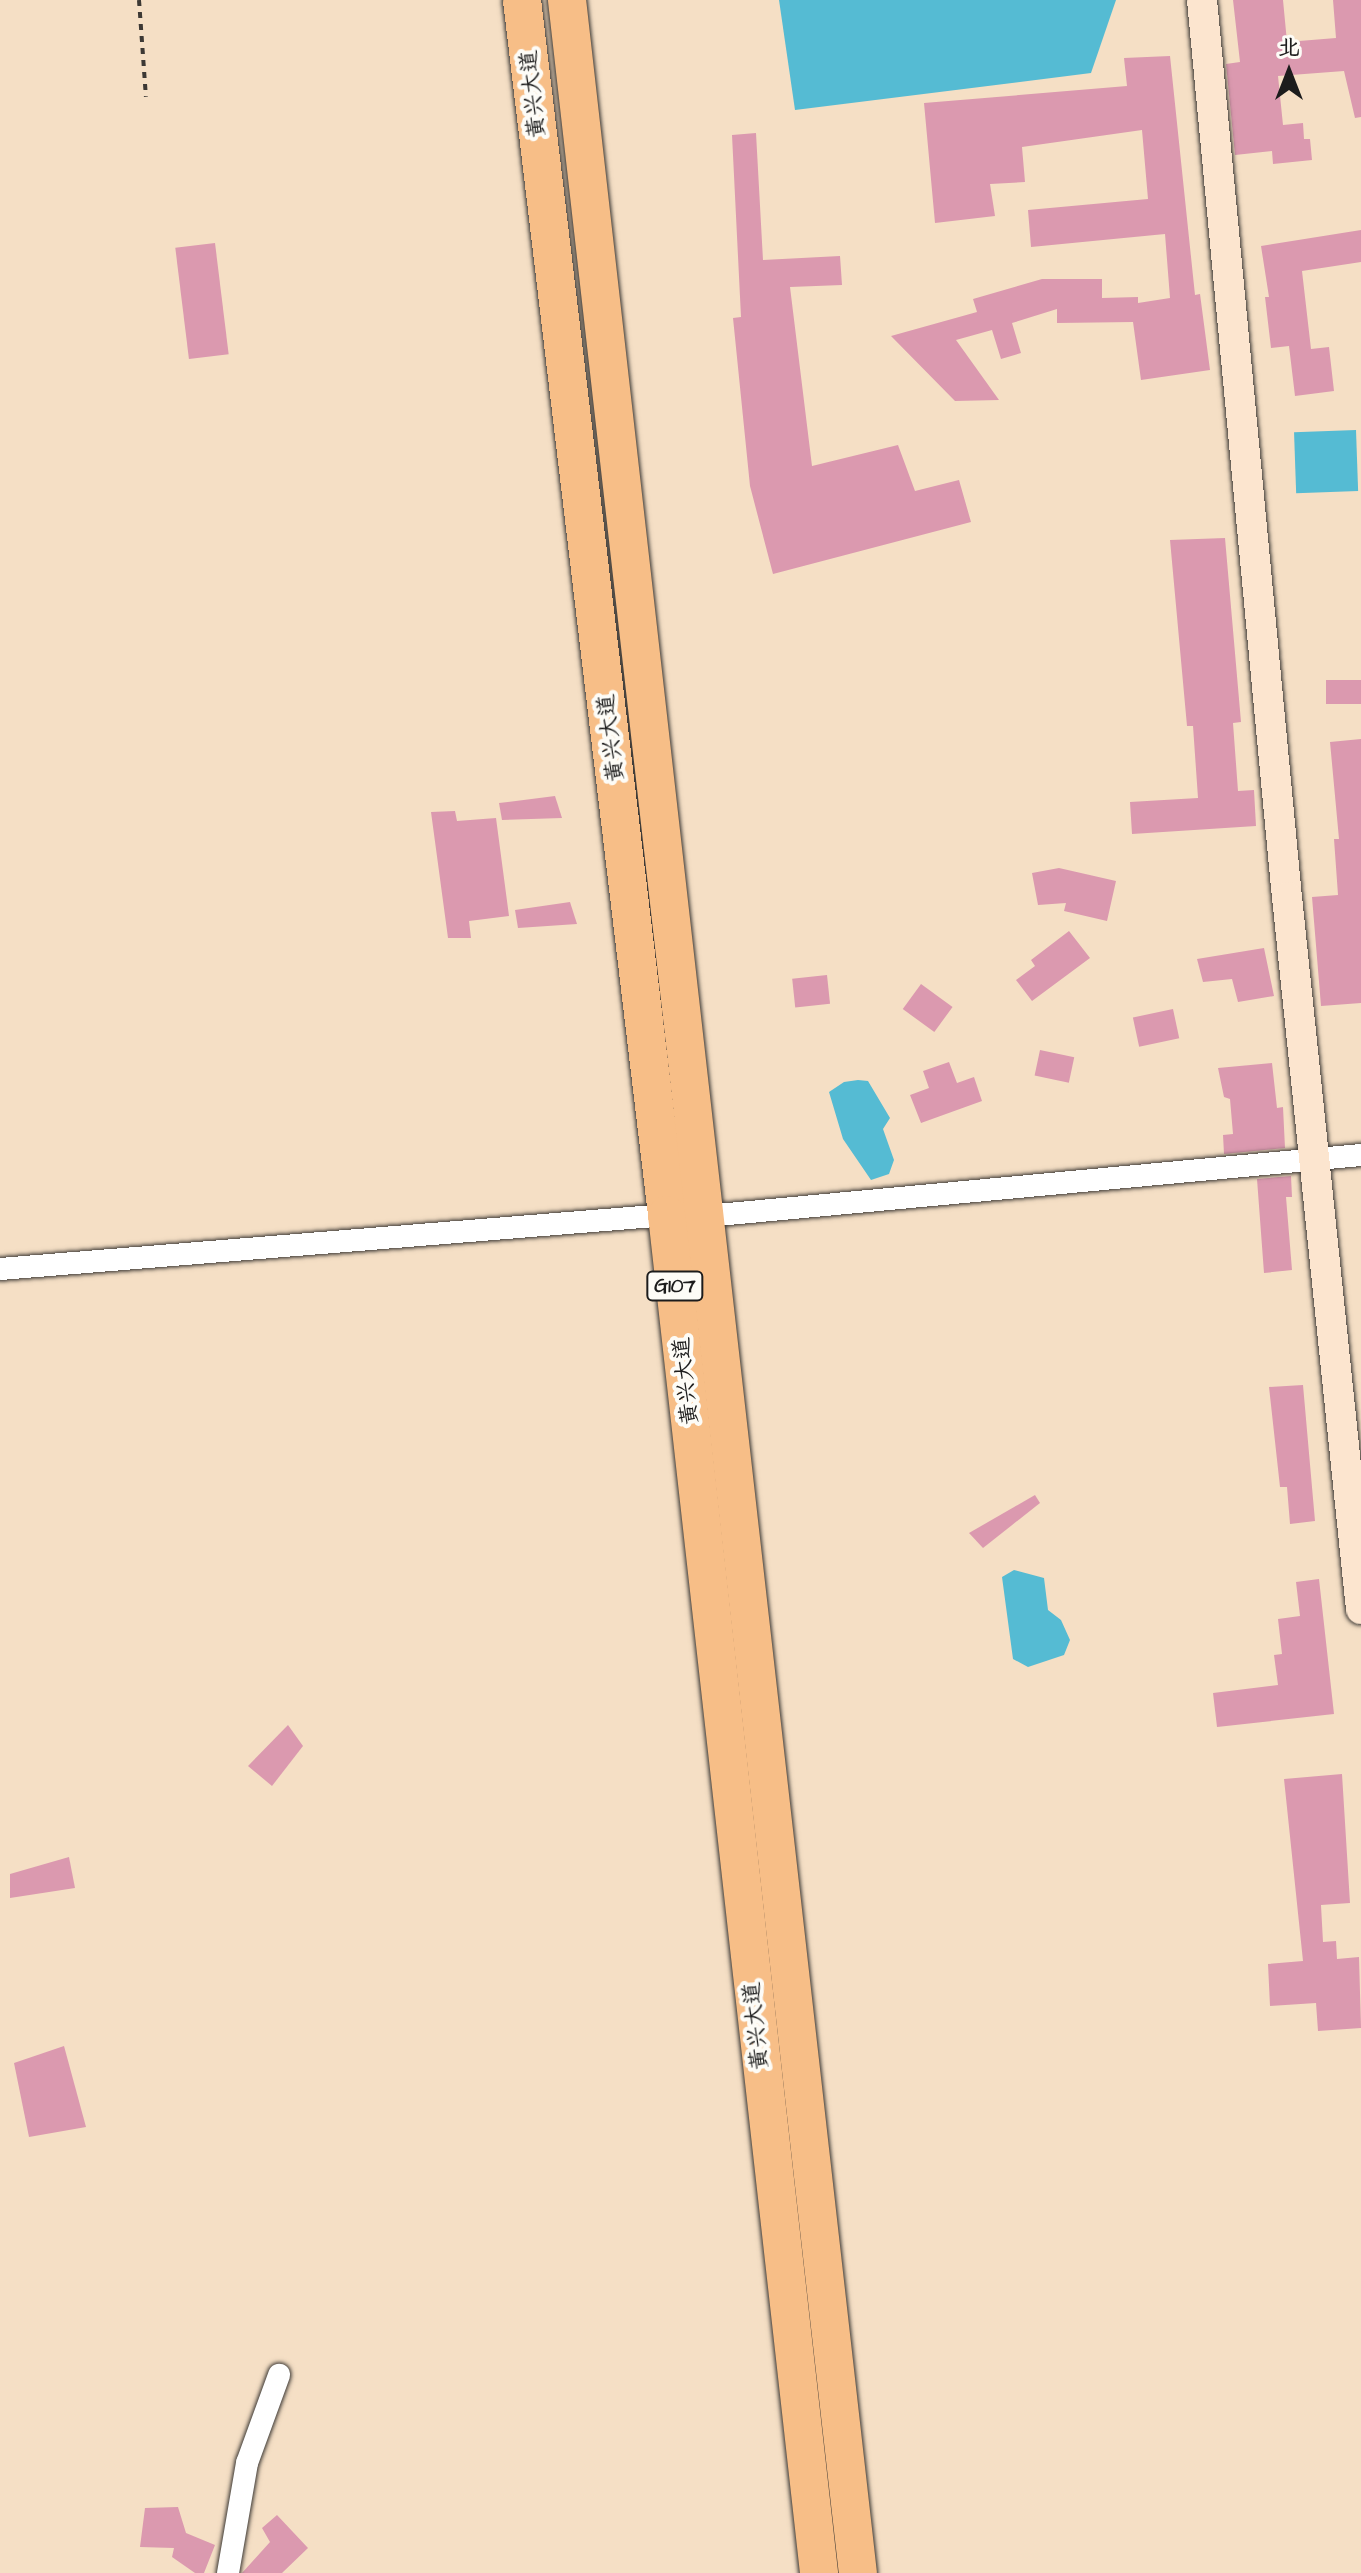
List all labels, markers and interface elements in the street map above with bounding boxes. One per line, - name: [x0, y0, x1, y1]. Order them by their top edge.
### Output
- north arrow: [1249, 32, 1329, 112]
- text: 北: [1278, 32, 1300, 63]
- street label: 黄兴大道: [515, 49, 551, 139]
- street label: 黄兴大道: [593, 693, 629, 783]
- road number: G107: [645, 1270, 705, 1302]
- street label: 黄兴大道: [668, 1336, 704, 1426]
- street label: 黄兴大道: [738, 1981, 774, 2071]

